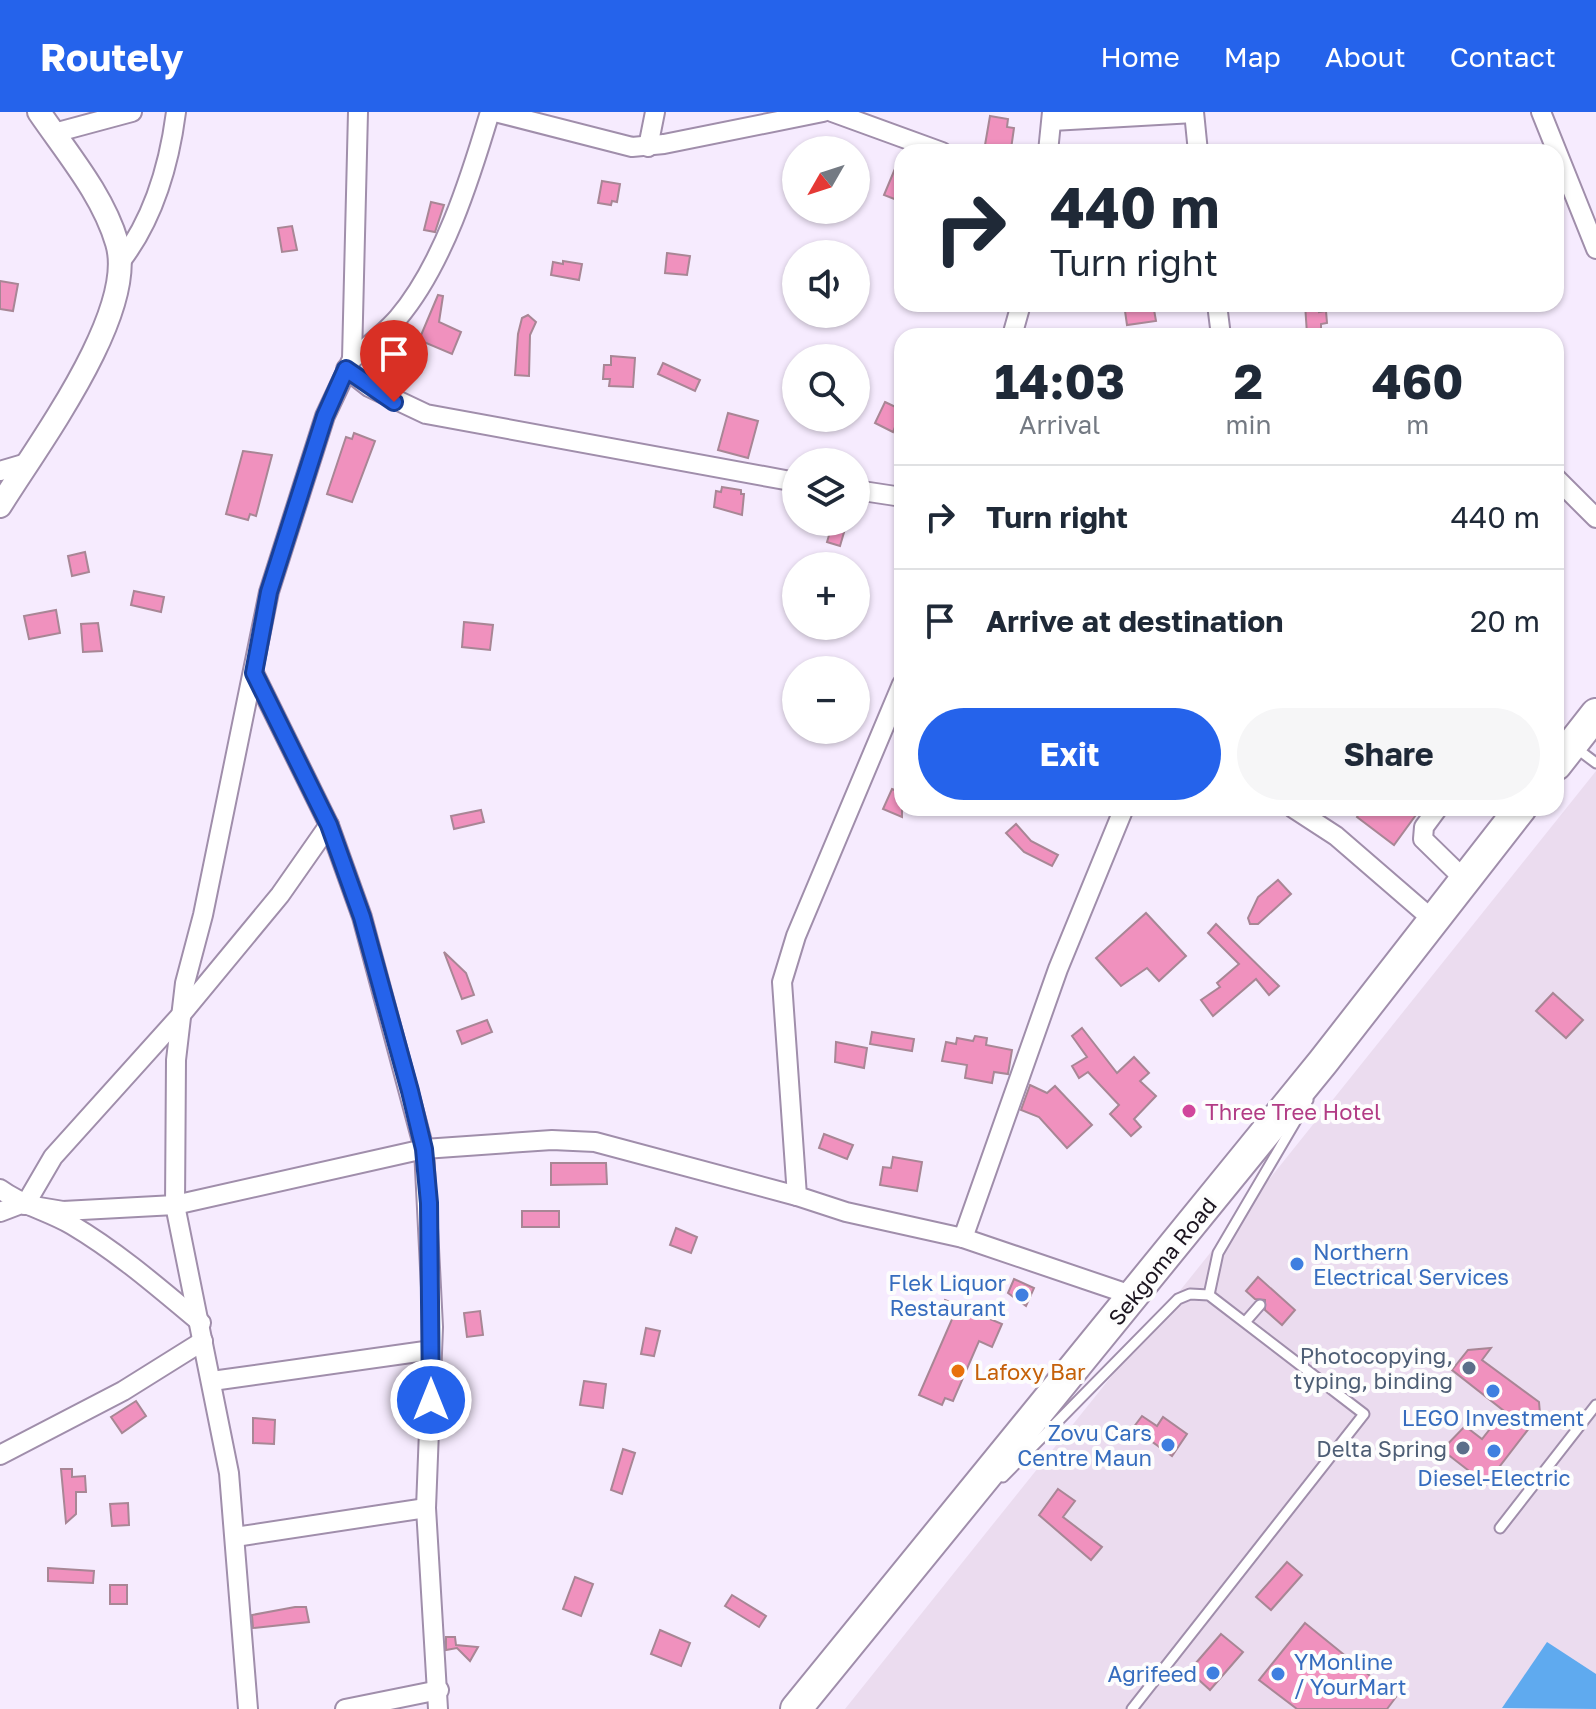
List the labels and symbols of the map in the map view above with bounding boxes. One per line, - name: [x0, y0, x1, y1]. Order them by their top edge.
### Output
- north arrow: [782, 136, 870, 224]
- pin: [360, 320, 428, 402]
- place label: Three Tree Hotel: [1205, 1098, 1381, 1125]
- marker: Three Tree Hotel: [1180, 1102, 1198, 1120]
- street label: Sekgoma Road: [1102, 1192, 1222, 1330]
- place label: Northern Electrical Services: [1313, 1238, 1509, 1290]
- marker: Northern Electrical Services: [1288, 1255, 1306, 1273]
- place label: Flek Liquor Restaurant: [888, 1269, 1006, 1321]
- marker: Flek Liquor Restaurant: [1013, 1286, 1031, 1304]
- place label: Photocopying, typing, binding: [1293, 1342, 1453, 1394]
- position arrow: [389, 1358, 473, 1442]
- place label: Lafoxy Bar: [974, 1358, 1086, 1385]
- marker: Photocopying, typing, binding: [1460, 1359, 1478, 1377]
- marker: Lafoxy Bar: [949, 1362, 967, 1380]
- marker: LEGO Investment: [1484, 1382, 1502, 1400]
- place label: LEGO Investment: [1402, 1404, 1584, 1431]
- place label: Zovu Cars Centre Maun: [1017, 1419, 1152, 1471]
- place label: Delta Spring: [1316, 1435, 1447, 1462]
- marker: Zovu Cars Centre Maun: [1159, 1436, 1177, 1454]
- marker: Delta Spring: [1454, 1439, 1472, 1457]
- marker: Diesel-Electric: [1485, 1442, 1503, 1460]
- place label: Diesel-Electric: [1417, 1464, 1571, 1491]
- place label: YMonline / YourMart: [1294, 1648, 1407, 1700]
- place label: Agrifeed: [1108, 1660, 1197, 1687]
- marker: Agrifeed: [1204, 1664, 1222, 1682]
- marker: YMonline / YourMart: [1269, 1665, 1287, 1683]

